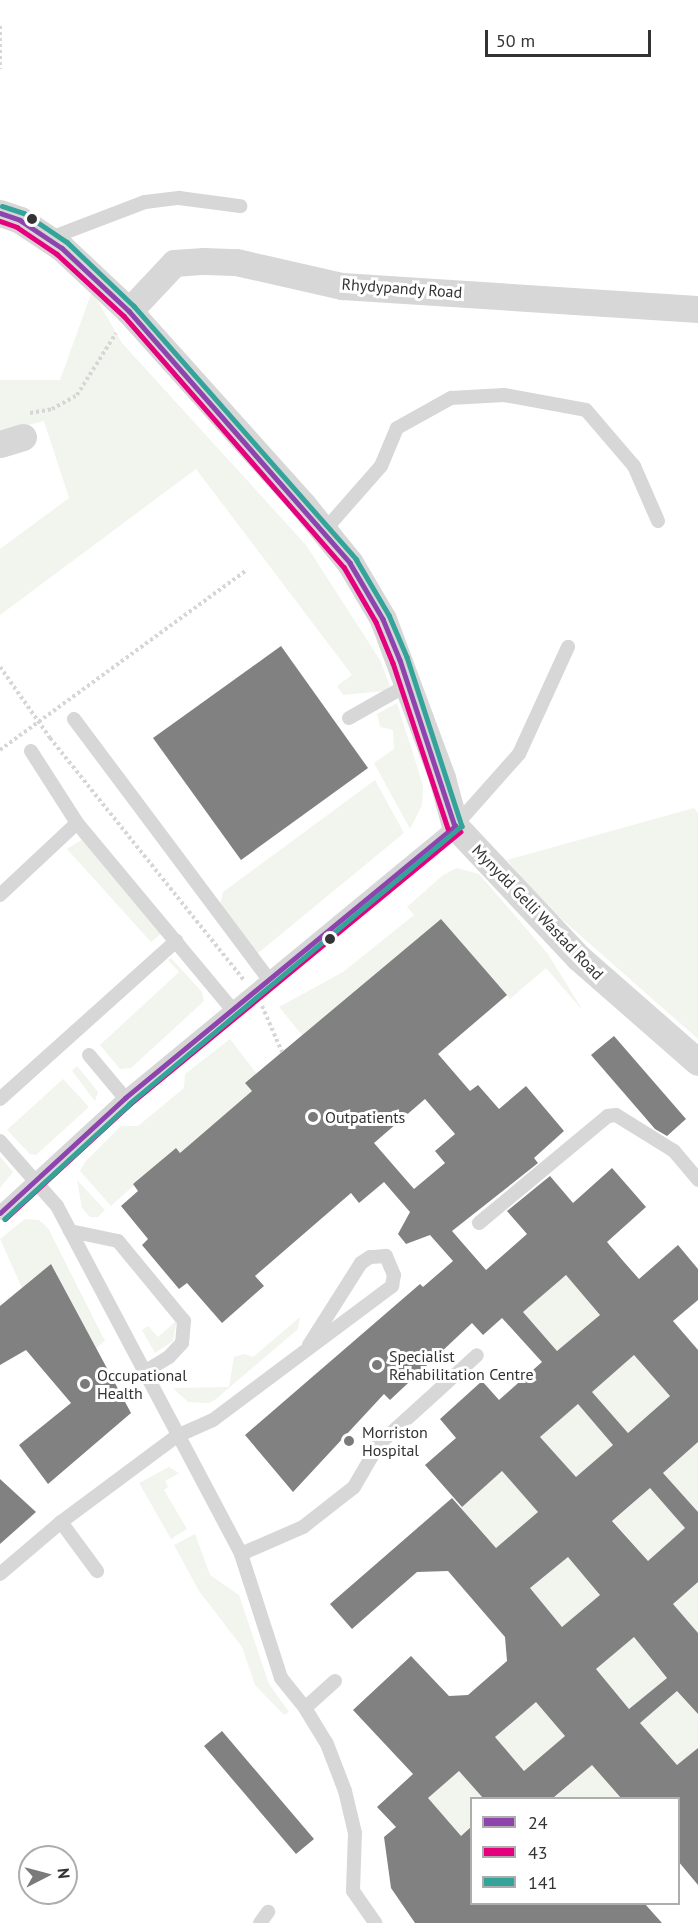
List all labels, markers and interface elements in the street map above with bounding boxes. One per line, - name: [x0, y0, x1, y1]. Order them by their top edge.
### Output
- scale bar: [488, 18, 654, 56]
- text: 50 m: [496, 29, 535, 52]
- unlabelled marker: [26, 213, 38, 225]
- street label: Rhydypandy Road: [341, 274, 463, 302]
- street label: Mynydd Gelli Wastad Road: [468, 840, 608, 984]
- unlabelled marker: [324, 933, 336, 945]
- place label: Outpatients: [325, 1107, 405, 1127]
- marker: Outpatients: [306, 1110, 320, 1124]
- place label: Specialist Rehabilitation Centre: [389, 1346, 534, 1384]
- marker: Specialist Rehabilitation Centre: [370, 1358, 384, 1372]
- place label: Occupational Health: [97, 1365, 187, 1403]
- marker: Occupational Health: [78, 1377, 92, 1391]
- place label: Morriston Hospital: [362, 1422, 428, 1460]
- marker: Morriston Hospital: [340, 1432, 358, 1450]
- legend: [470, 1797, 680, 1905]
- text: 24: [528, 1811, 548, 1834]
- text: 43: [528, 1841, 548, 1864]
- north arrow: [18, 1845, 78, 1905]
- text: N: [53, 1867, 74, 1880]
- text: 141: [528, 1871, 557, 1894]

